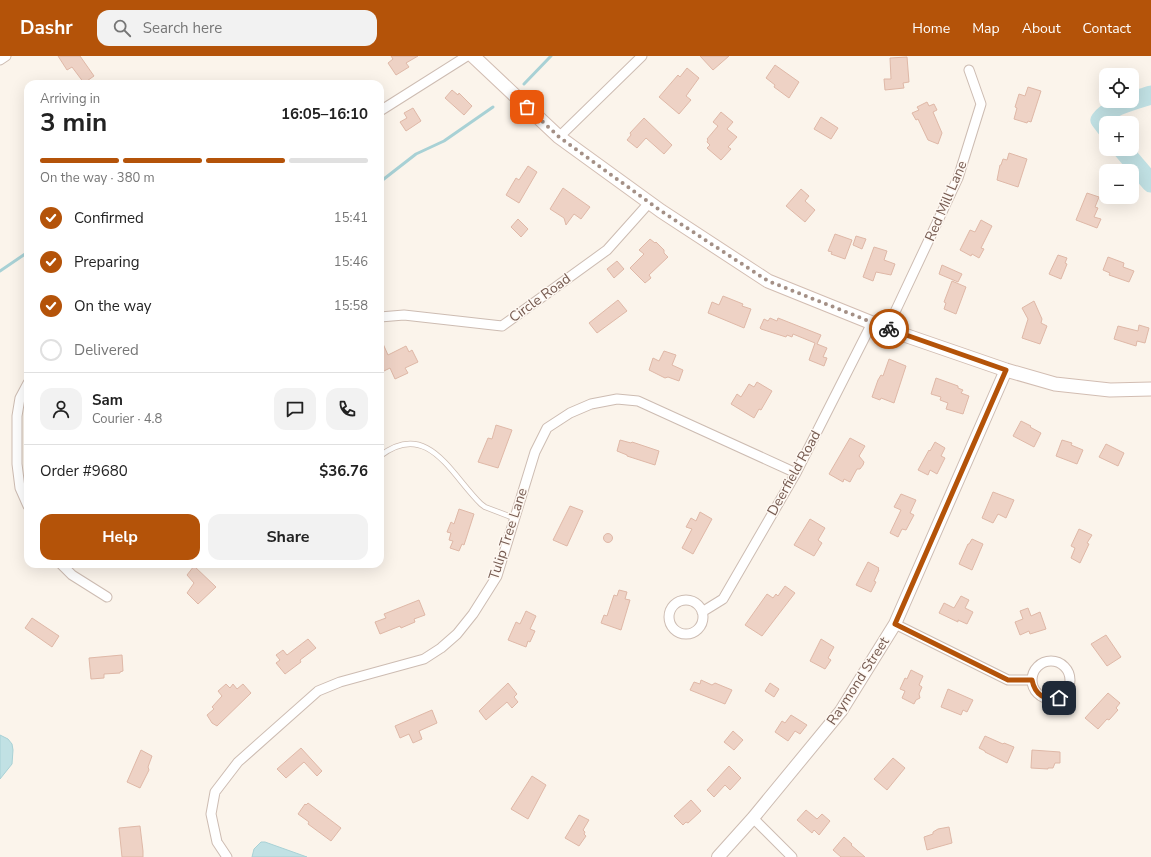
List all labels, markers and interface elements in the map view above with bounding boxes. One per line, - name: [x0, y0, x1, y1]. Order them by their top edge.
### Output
- search box: [97, 10, 377, 46]
- text: Dashr: [20, 15, 73, 41]
- icon: search: [111, 17, 133, 39]
- text: Search here: [143, 18, 222, 38]
- text: Home: [912, 19, 950, 38]
- text: Map: [972, 19, 1000, 38]
- text: About: [1022, 19, 1061, 38]
- text: Contact: [1083, 19, 1131, 38]
- map controls: [1099, 68, 1139, 204]
- button: locate: [1099, 68, 1139, 108]
- text: Arriving in: [40, 90, 100, 108]
- pin: [510, 90, 544, 124]
- icon: bag: [516, 96, 538, 118]
- text: 16:05–16:10: [281, 104, 368, 124]
- text: 3 min: [40, 105, 107, 140]
- button: +: [1099, 116, 1139, 156]
- street label: Red Mill Lane: [920, 158, 972, 244]
- button: −: [1099, 164, 1139, 204]
- text: On the way · 380 m: [40, 169, 155, 187]
- icon: check: [40, 207, 62, 229]
- text: Confirmed: [74, 208, 144, 228]
- text: 15:41: [334, 209, 368, 227]
- icon: check: [40, 251, 62, 273]
- text: Preparing: [74, 252, 139, 272]
- text: 15:46: [334, 253, 368, 271]
- street label: Circle Road: [505, 269, 575, 327]
- icon: check: [40, 295, 62, 317]
- text: On the way: [74, 296, 152, 316]
- text: 15:58: [334, 297, 368, 315]
- courier: [869, 309, 909, 349]
- icon: bike: [878, 318, 900, 340]
- text: Delivered: [74, 340, 139, 360]
- button: person: [40, 388, 82, 430]
- button: chat: [274, 388, 316, 430]
- button: phone: [326, 388, 368, 430]
- text: Sam: [92, 390, 123, 410]
- text: Courier · 4.8: [92, 410, 162, 428]
- street label: Deerfield Road: [763, 427, 825, 519]
- text: Order #9680: [40, 461, 128, 481]
- text: $36.76: [319, 461, 368, 481]
- street label: Tulip Tree Lane: [484, 486, 532, 582]
- button: Help: [40, 514, 200, 560]
- button: Share: [208, 514, 368, 560]
- street label: Raymond Street: [822, 633, 894, 729]
- pin: [1042, 681, 1076, 715]
- icon: home: [1048, 687, 1070, 709]

